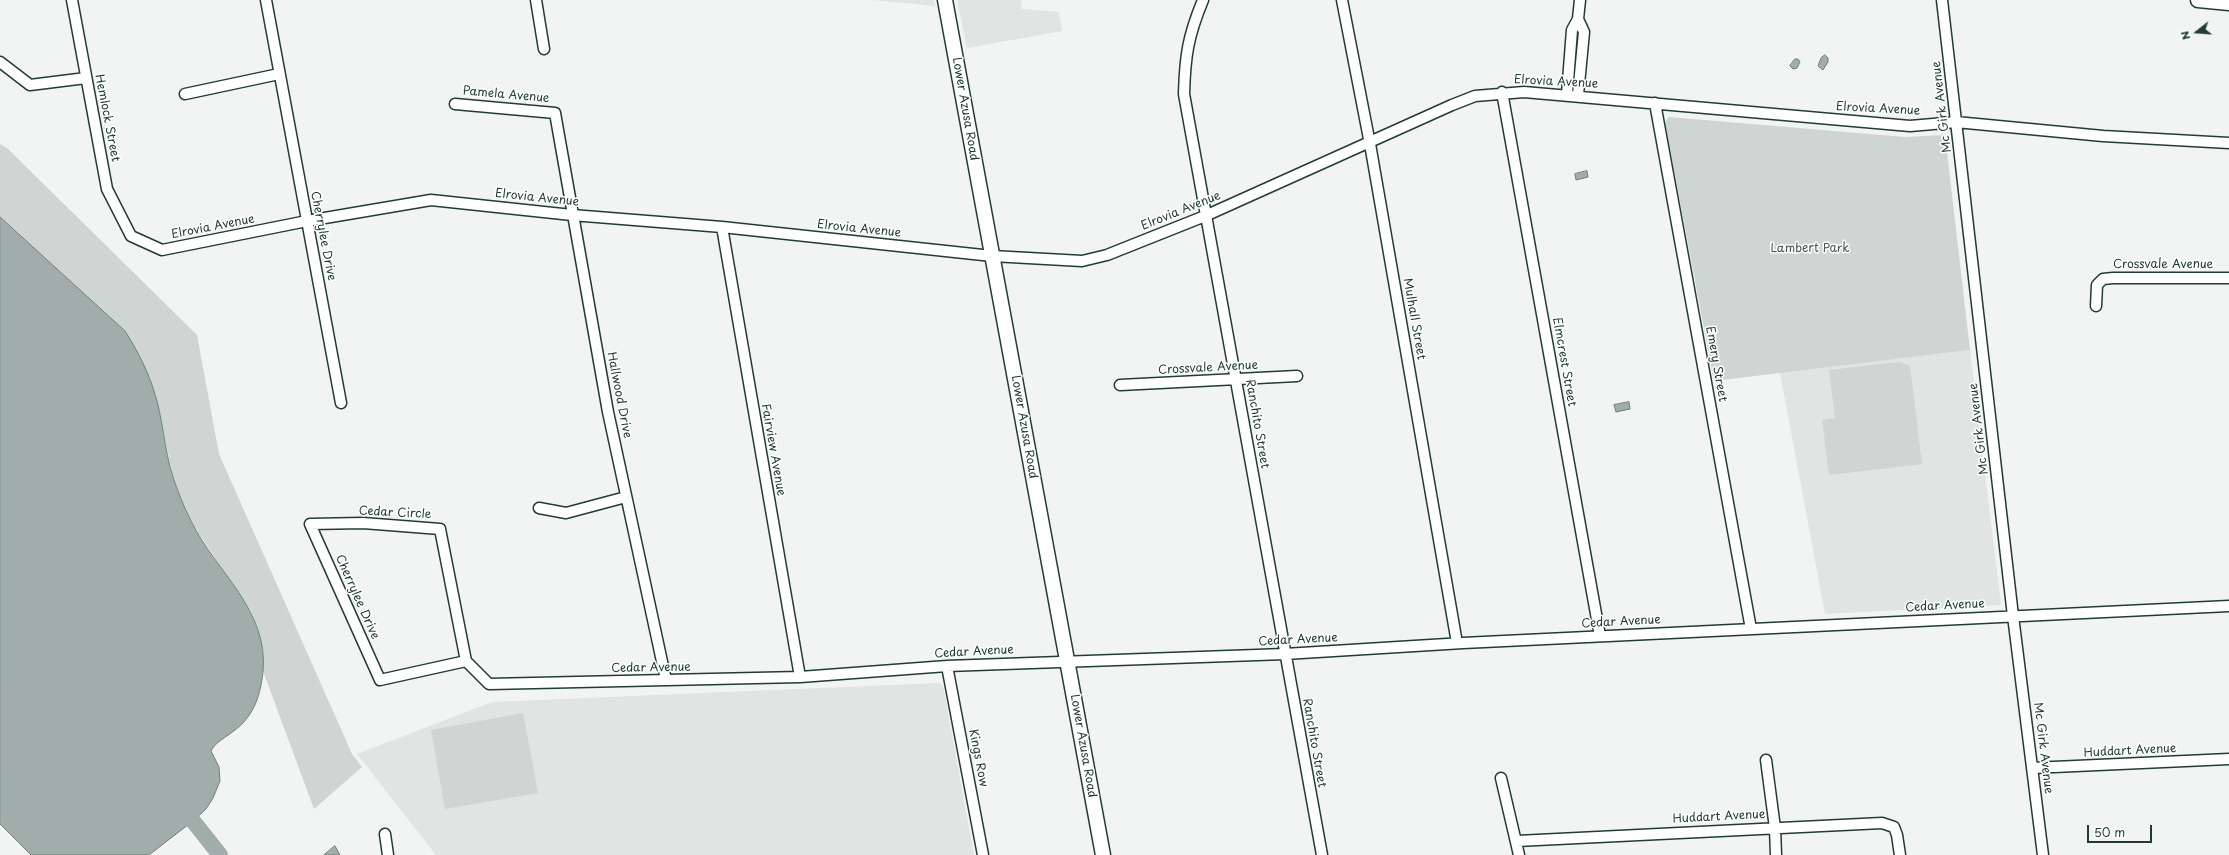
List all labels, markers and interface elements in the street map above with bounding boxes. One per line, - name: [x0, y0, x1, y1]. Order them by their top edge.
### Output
- north arrow: [2177, 12, 2217, 52]
- text: N: [2176, 29, 2194, 42]
- street label: Lower Azusa Road: [949, 56, 981, 162]
- street label: Mc Girk Avenue: [1929, 60, 1955, 154]
- street label: Hemlock Street: [91, 73, 123, 163]
- street label: Elrovia Avenue: [1513, 73, 1599, 91]
- street label: Pamela Avenue: [462, 84, 550, 106]
- street label: Elrovia Avenue: [1835, 100, 1921, 118]
- street label: Elrovia Avenue: [494, 186, 580, 210]
- street label: Elrovia Avenue: [1139, 189, 1223, 233]
- street label: Cherrylee Drive: [307, 190, 339, 282]
- street label: Elrovia Avenue: [170, 212, 256, 242]
- street label: Elrovia Avenue: [816, 217, 902, 241]
- park label: Lambert Park: [1770, 242, 1850, 256]
- street label: Crossvale Avenue: [2113, 258, 2213, 272]
- street label: Mulhall Street: [1400, 277, 1428, 361]
- street label: Elmcrest Street: [1549, 316, 1579, 408]
- street label: Emery Street: [1702, 325, 1730, 403]
- street label: Hallwood Drive: [604, 351, 634, 439]
- street label: Crossvale Avenue: [1158, 358, 1258, 378]
- street label: Lower Azusa Road: [1008, 374, 1040, 480]
- street label: Ranchito Street: [1242, 378, 1272, 470]
- street label: Mc Girk Avenue: [1966, 382, 1992, 476]
- street label: Fairview Avenue: [758, 403, 788, 497]
- street label: Cedar Circle: [358, 504, 432, 522]
- street label: Cherrylee Drive: [332, 552, 382, 642]
- street label: Cedar Avenue: [1905, 597, 1985, 615]
- street label: Cedar Avenue: [1581, 613, 1661, 631]
- street label: Cedar Avenue: [1258, 631, 1338, 649]
- street label: Cedar Avenue: [934, 643, 1014, 661]
- street label: Cedar Avenue: [611, 660, 691, 676]
- street label: Lower Azusa Road: [1067, 693, 1099, 799]
- street label: Ranchito Street: [1299, 697, 1329, 789]
- street label: Mc Girk Avenue: [2030, 701, 2056, 795]
- street label: Kings Row: [965, 728, 991, 788]
- street label: Huddart Avenue: [2083, 741, 2177, 761]
- street label: Huddart Avenue: [1672, 807, 1766, 827]
- scale bar: [2089, 817, 2154, 843]
- text: 50 m: [2094, 823, 2125, 841]

